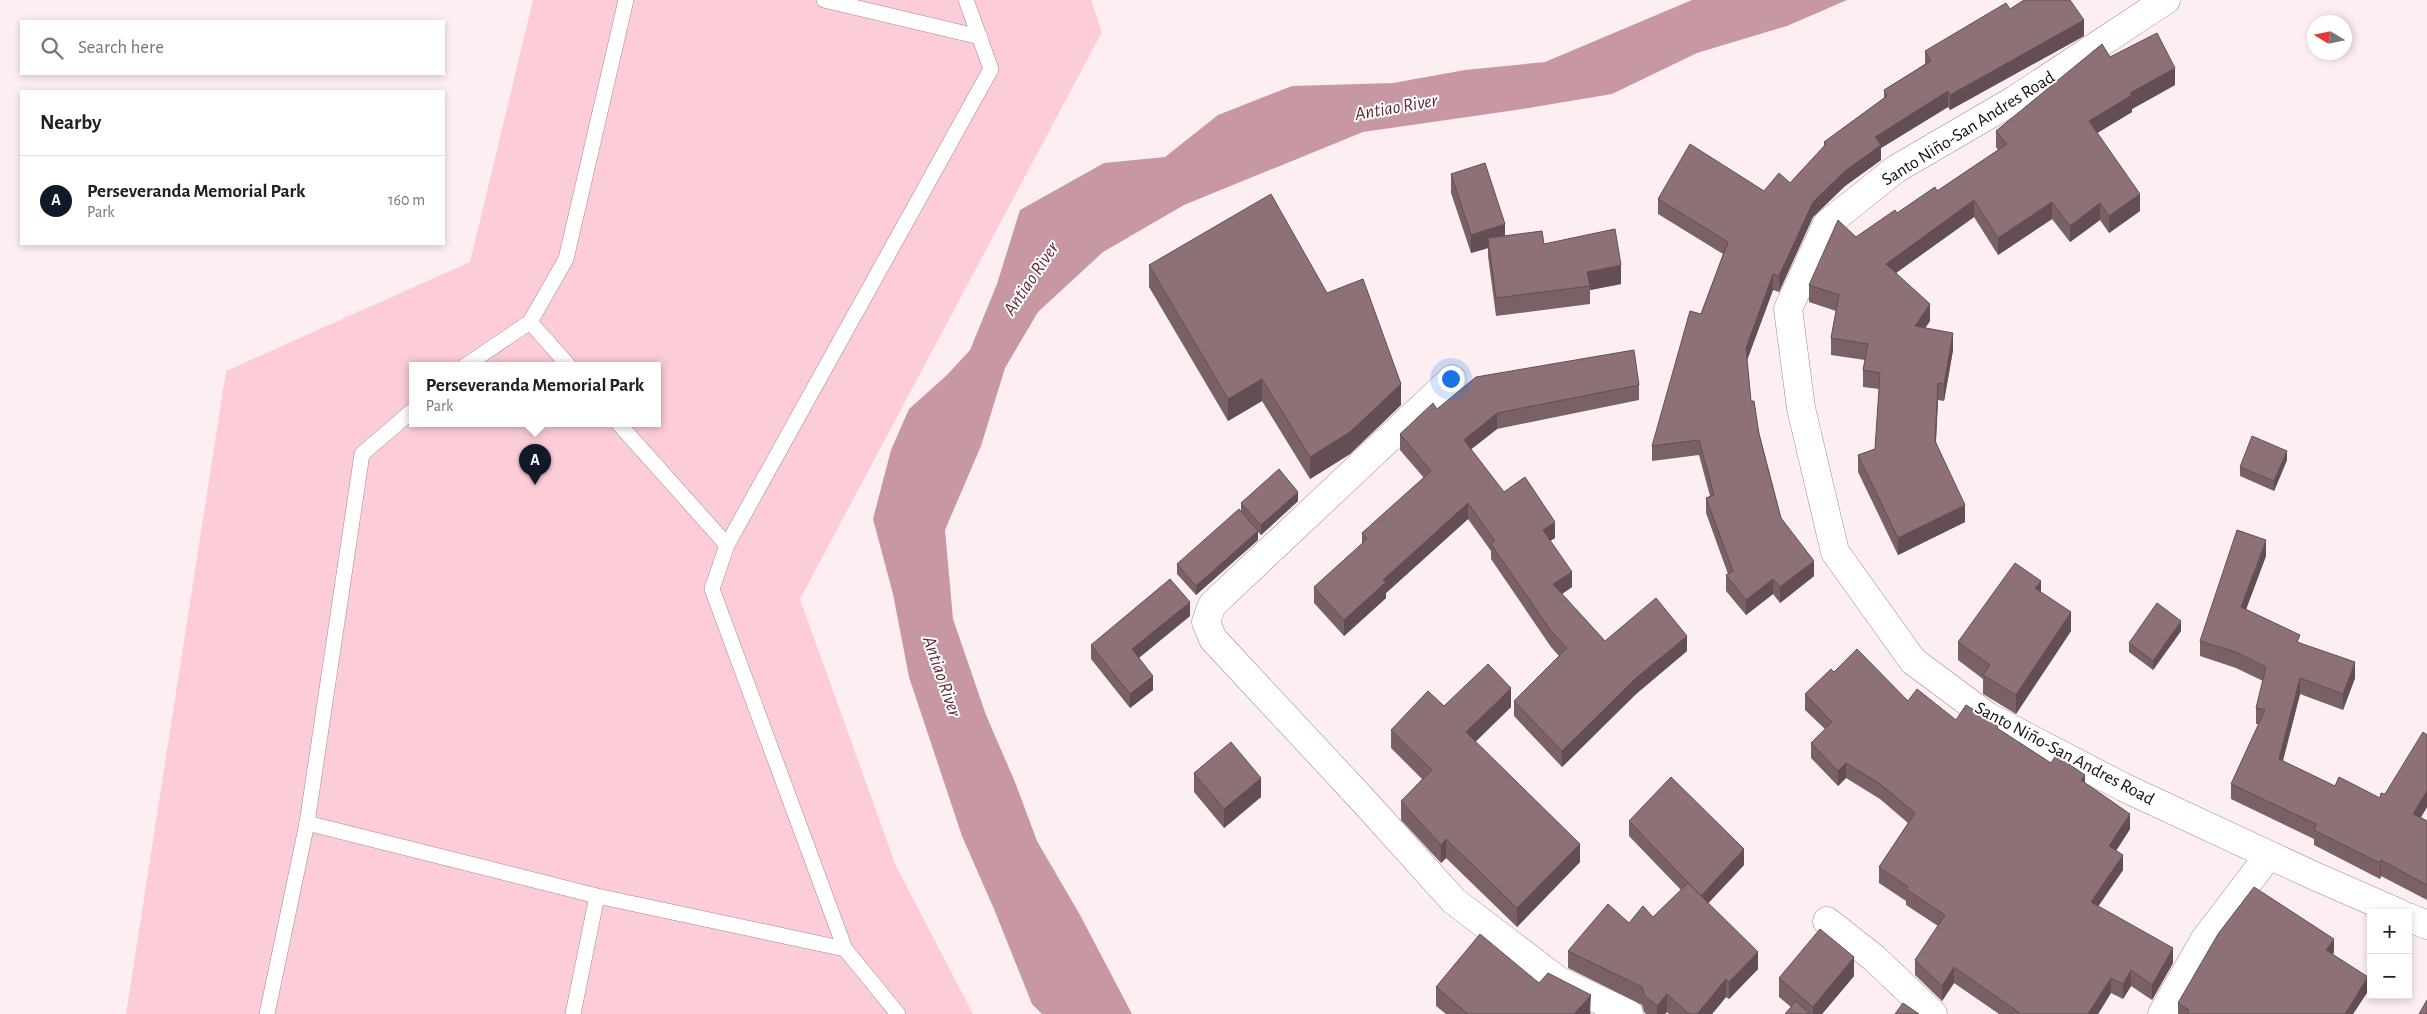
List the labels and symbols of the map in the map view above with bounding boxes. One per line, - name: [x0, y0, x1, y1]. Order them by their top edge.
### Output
- north arrow: [2307, 15, 2352, 60]
- street label: Santo Niño-San Andres Road: [1879, 68, 2058, 189]
- water label: Antiao River: [1352, 91, 1440, 124]
- water label: Antiao River: [999, 238, 1063, 320]
- your location: [1438, 366, 1464, 392]
- pin: A: [519, 444, 551, 485]
- water label: Antiao River: [919, 633, 964, 720]
- street label: Santo Niño-San Andres Road: [1972, 699, 2157, 809]

